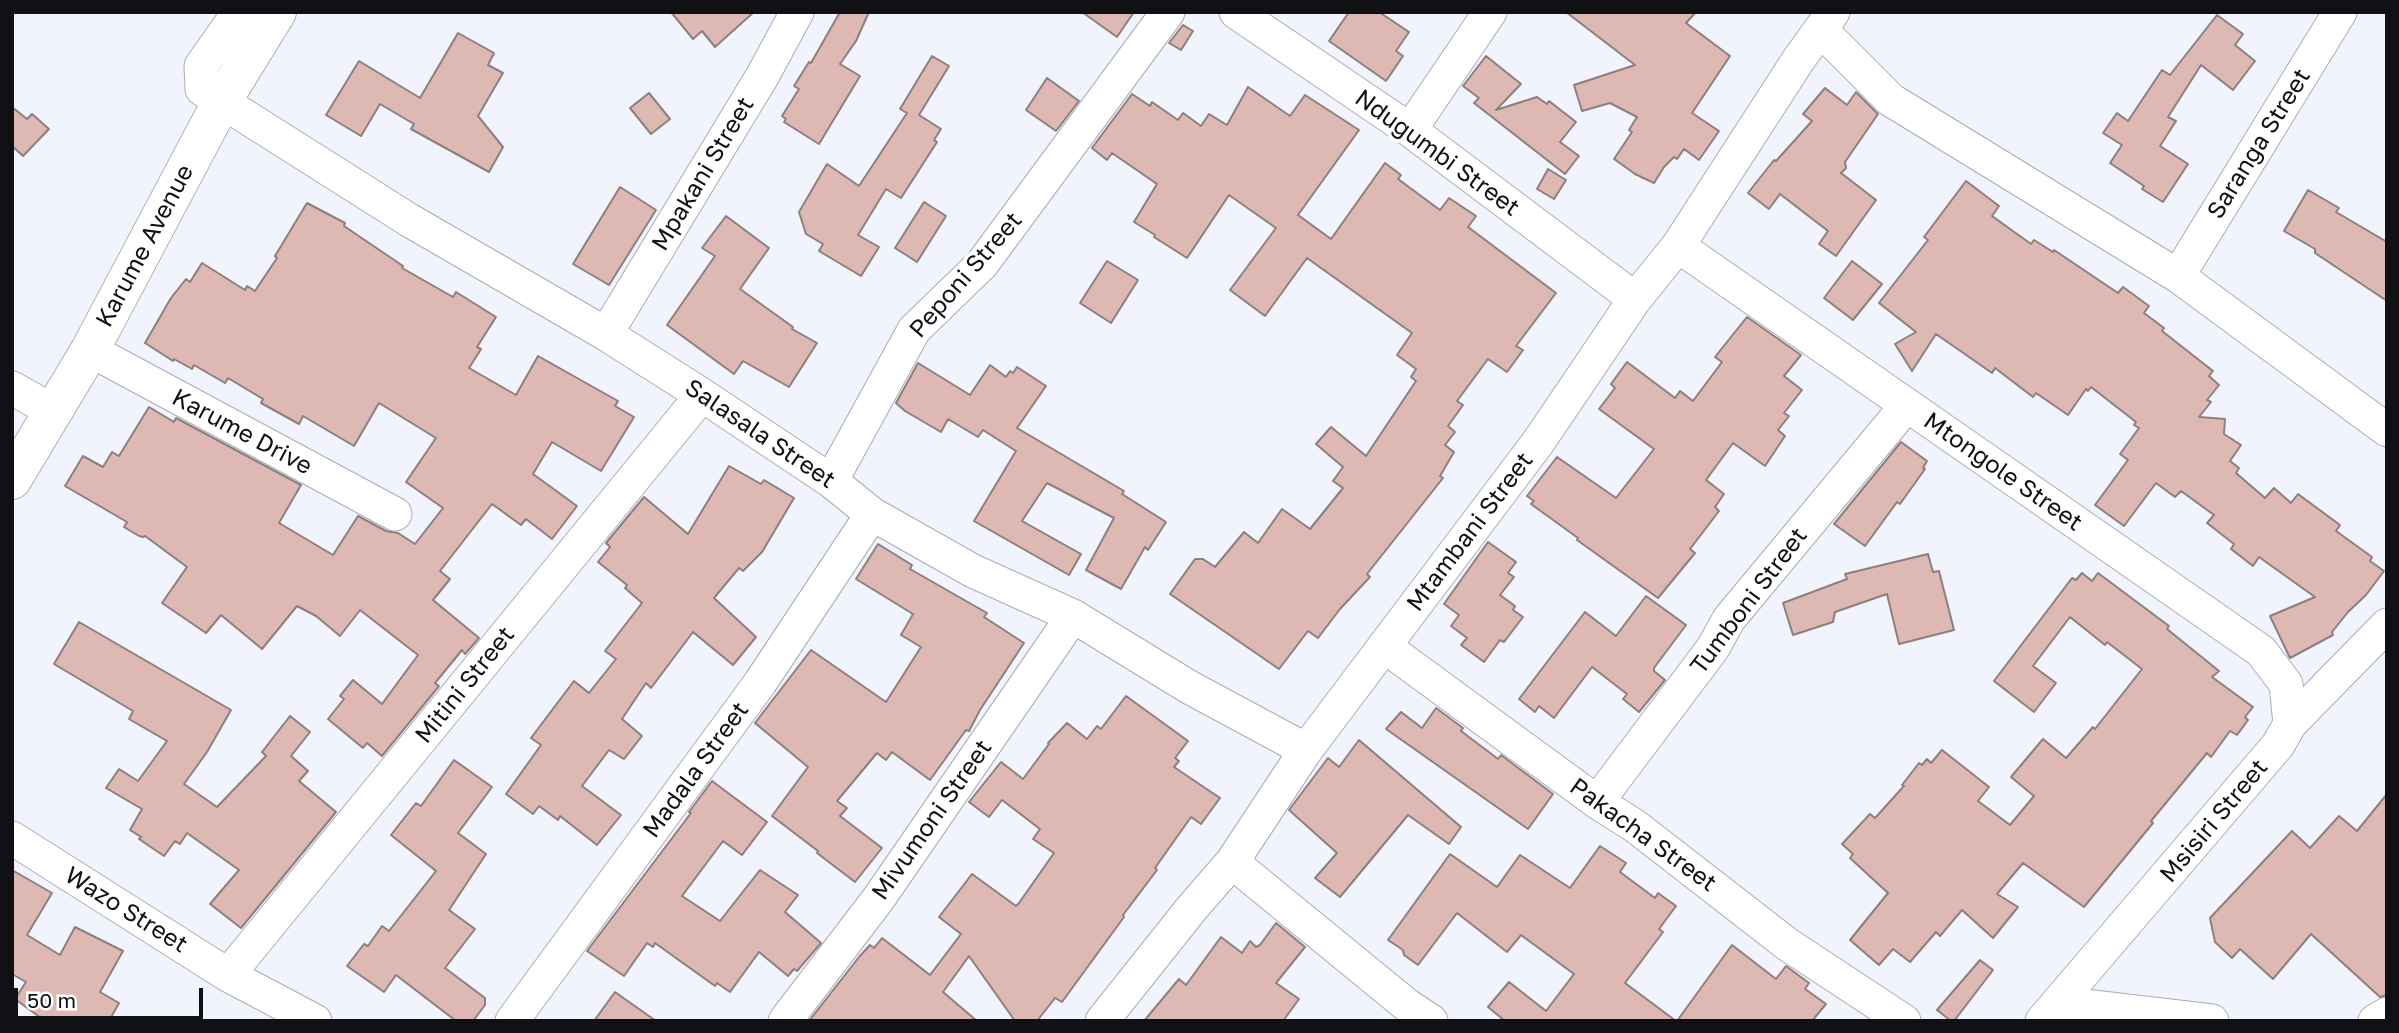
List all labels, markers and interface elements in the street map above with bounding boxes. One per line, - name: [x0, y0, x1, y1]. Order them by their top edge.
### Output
- street label: Saranga Street: [2201, 64, 2317, 224]
- street label: Ndugumbi Street: [1349, 84, 1525, 222]
- street label: Mpakani Street: [646, 92, 760, 256]
- street label: Karume Avenue: [90, 160, 200, 332]
- street label: Peponi Street: [904, 206, 1028, 344]
- street label: Salasala Street: [680, 373, 840, 495]
- street label: Karume Drive: [167, 383, 317, 481]
- street label: Mtongole Street: [1918, 407, 2088, 537]
- street label: Mtambani Street: [1401, 447, 1539, 617]
- street label: Tumboni Street: [1685, 522, 1813, 680]
- street label: Mitini Street: [409, 621, 521, 749]
- street label: Madala Street: [637, 696, 755, 844]
- street label: Mivumoni Street: [866, 734, 998, 906]
- street label: Msisiri Street: [2154, 754, 2274, 888]
- street label: Pakacha Street: [1564, 772, 1722, 898]
- street label: Wazo Street: [59, 861, 193, 959]
- scale bar: [18, 974, 206, 1018]
- text: 50 m: [27, 987, 76, 1013]

